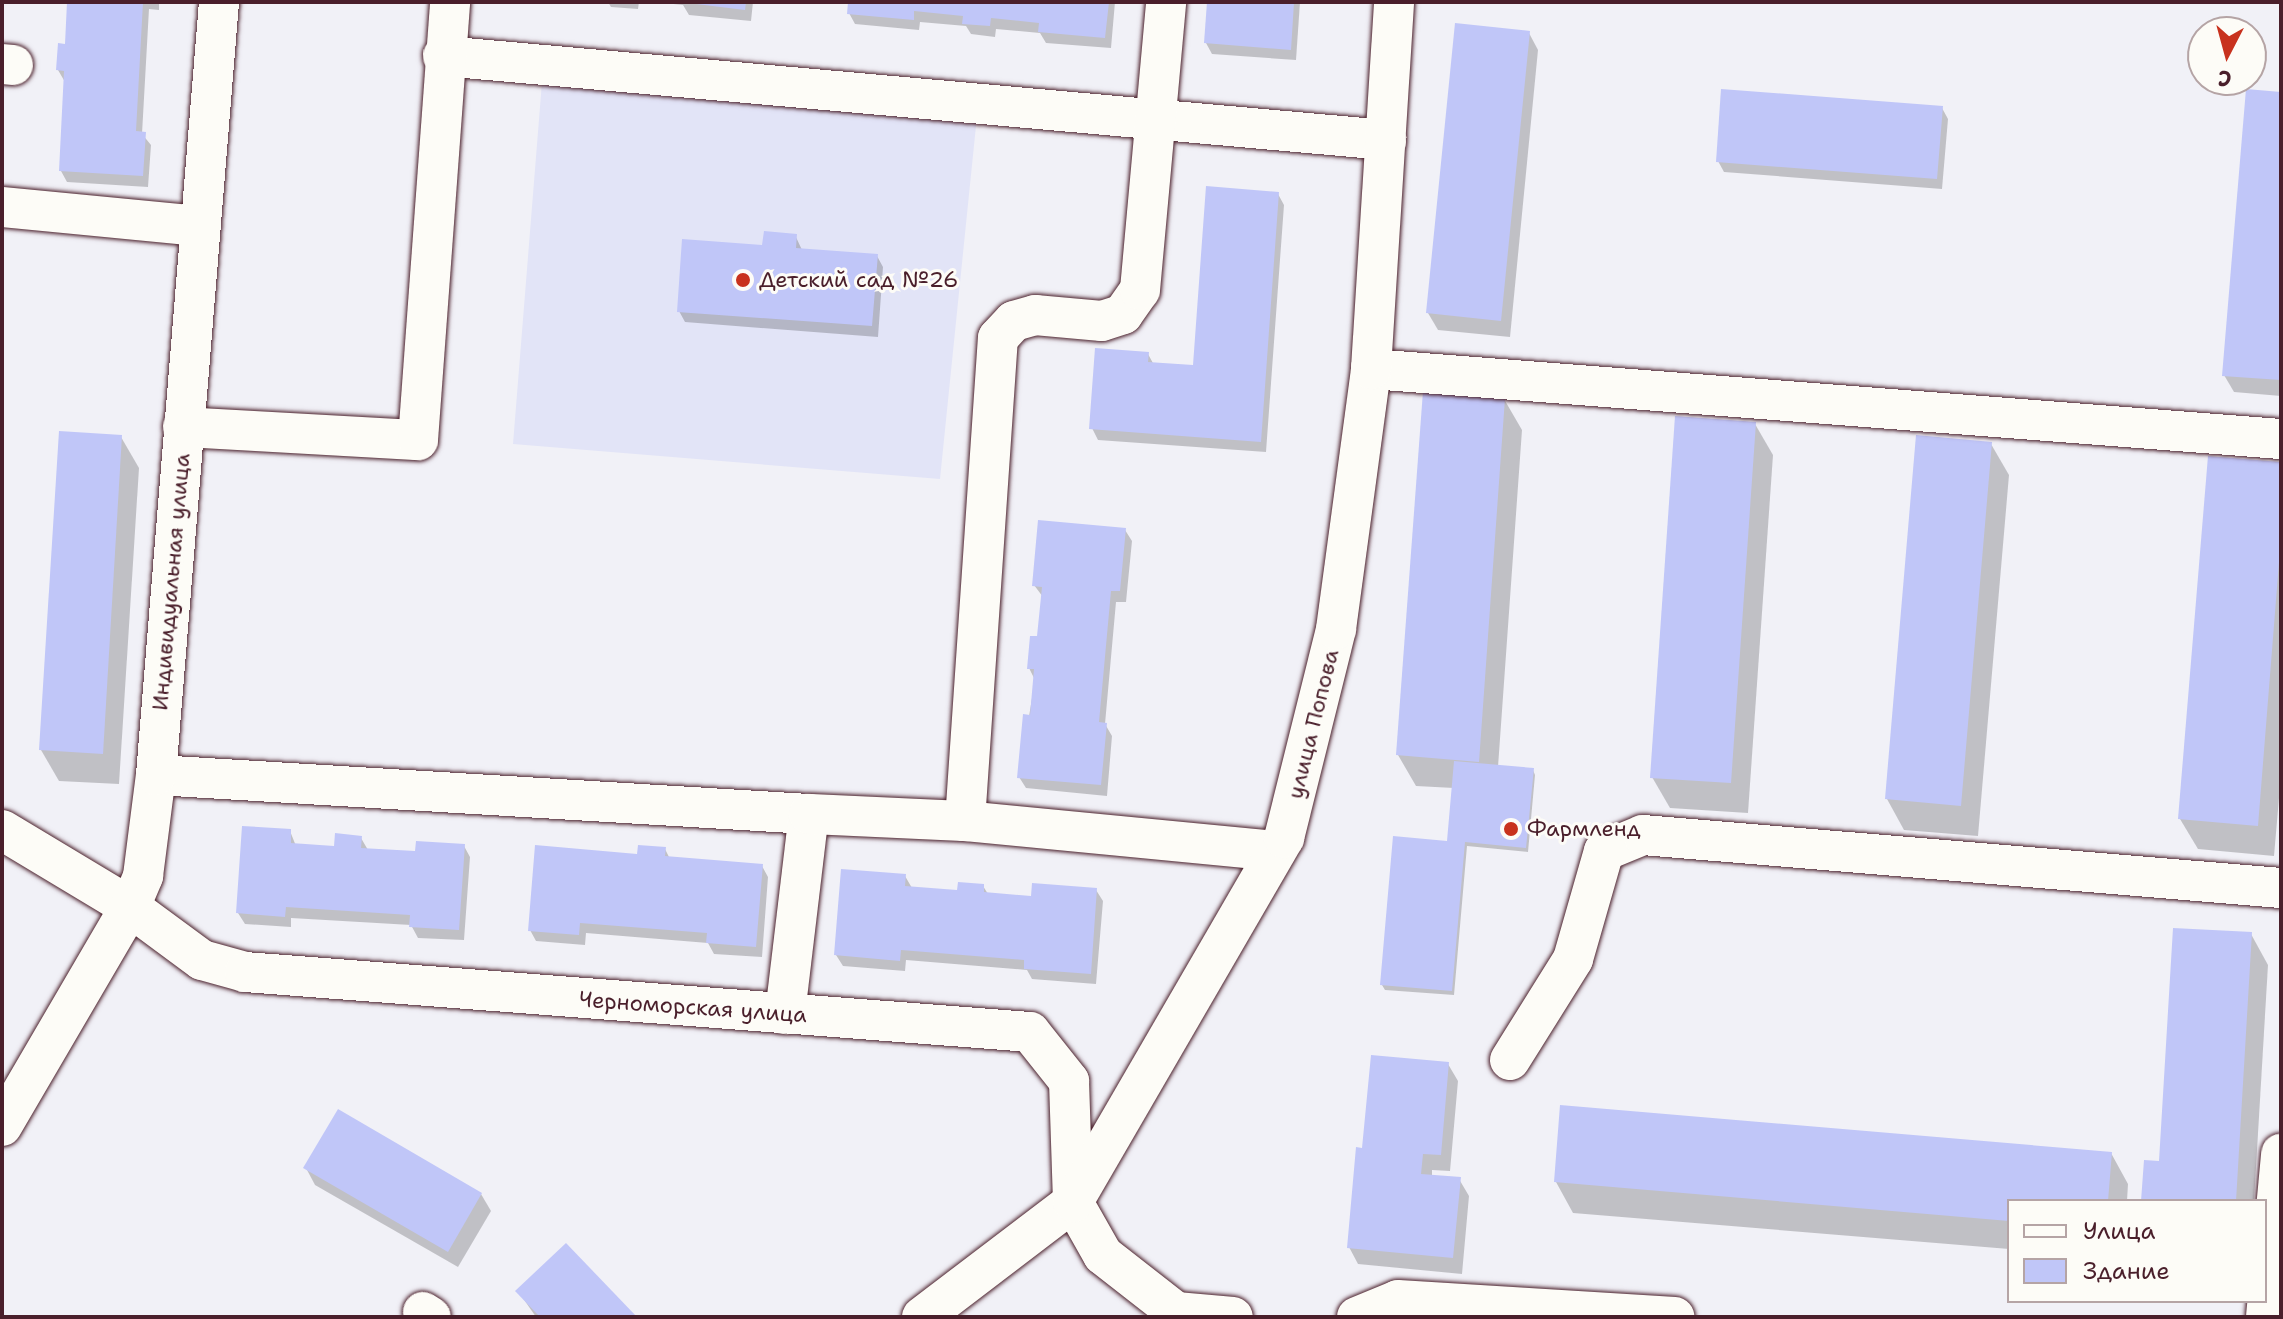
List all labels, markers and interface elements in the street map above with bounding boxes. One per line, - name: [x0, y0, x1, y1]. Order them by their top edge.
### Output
- north arrow: [2187, 16, 2267, 96]
- text: С: [2216, 63, 2233, 94]
- place label: Детский сад №26: [759, 267, 959, 293]
- marker: Детский сад №26: [734, 271, 752, 289]
- street label: Индивидуальная улица: [147, 452, 195, 712]
- street label: улица Попова: [1282, 647, 1344, 801]
- place label: Фармленд: [1527, 816, 1641, 842]
- marker: Фармленд: [1502, 820, 1520, 838]
- street label: Черноморская улица: [578, 986, 808, 1028]
- legend: [2007, 1199, 2267, 1303]
- text: Улица: [2083, 1215, 2156, 1247]
- text: Здание: [2083, 1255, 2170, 1287]

